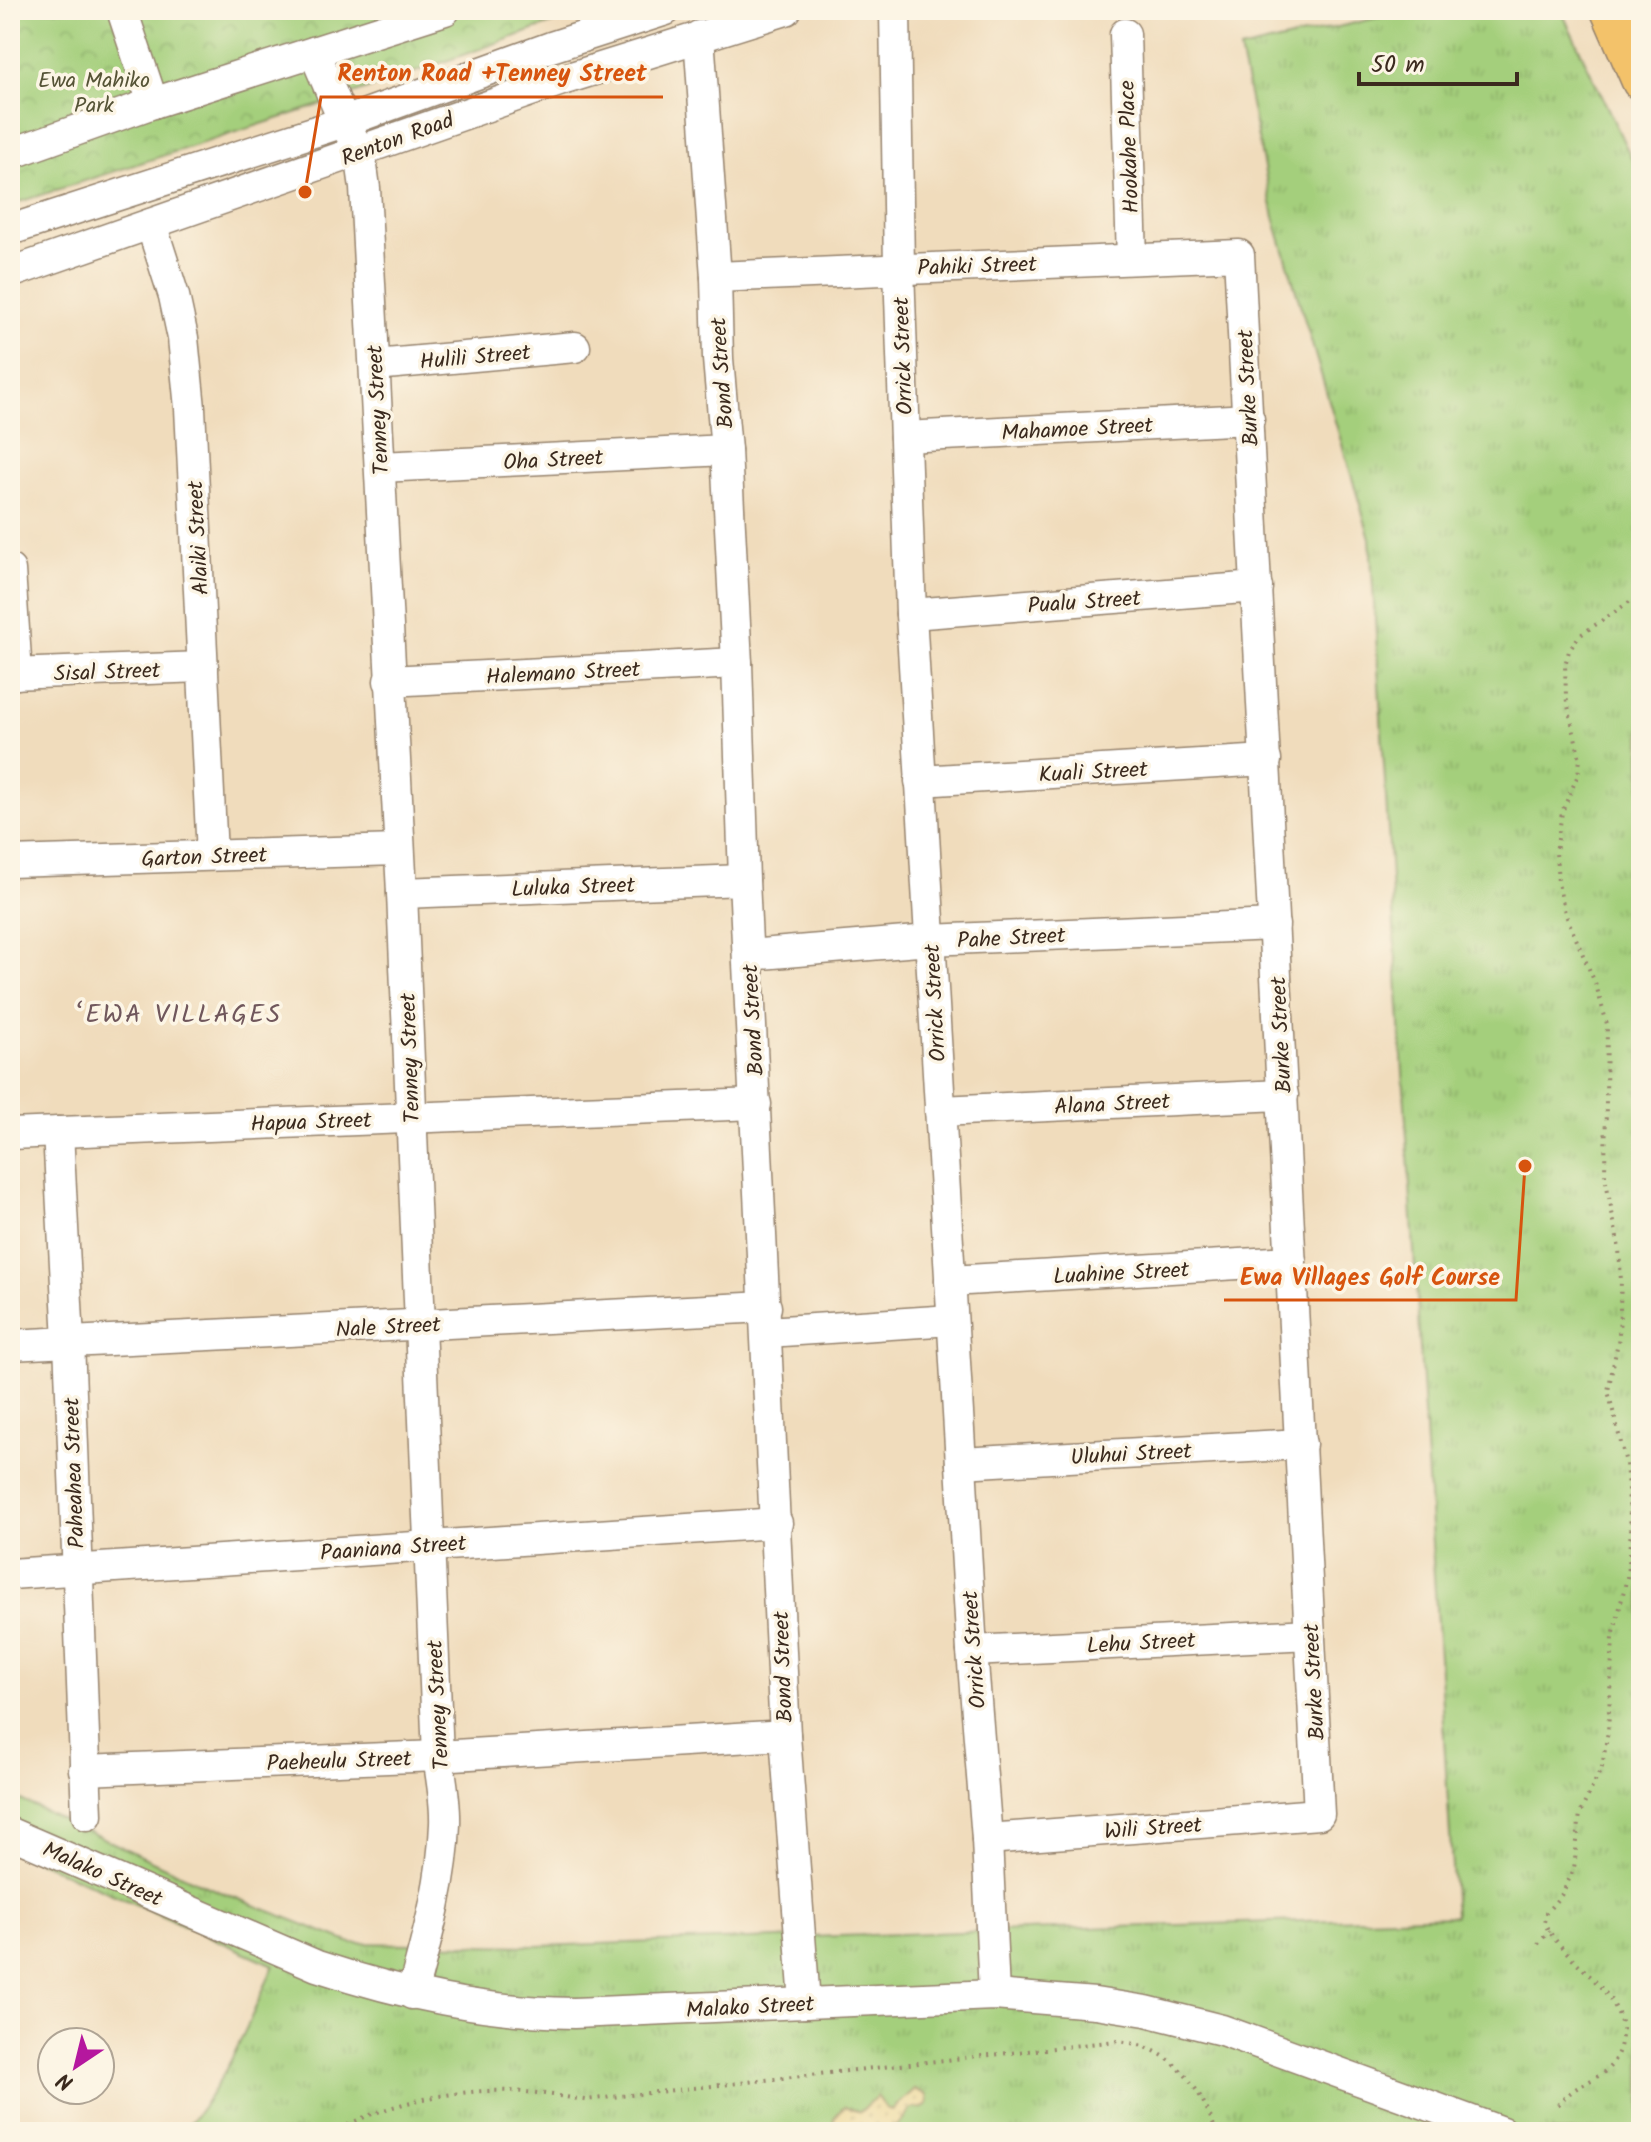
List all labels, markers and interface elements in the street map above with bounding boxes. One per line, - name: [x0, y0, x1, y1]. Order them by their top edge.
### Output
- scale bar: [1359, 36, 1517, 86]
- text: 50 m: [1371, 46, 1425, 85]
- callout: Renton Road +Tenney Street: [321, 49, 663, 97]
- text: Renton Road +Tenney Street: [337, 55, 648, 94]
- park label: Ewa Mahiko Park: [38, 64, 150, 124]
- street label: Hookahe Place: [1111, 80, 1150, 214]
- street label: Renton Road: [337, 103, 460, 177]
- street label: Pahiki Street: [917, 248, 1038, 287]
- street label: Orrick Street: [885, 296, 924, 415]
- street label: Bond Street: [702, 316, 745, 430]
- street label: Burke Street: [1229, 328, 1270, 447]
- street label: Hulili Street: [418, 336, 533, 381]
- street label: Tenney Street: [359, 344, 400, 476]
- street label: Mahamoe Street: [1000, 409, 1154, 452]
- street label: Oha Street: [502, 441, 605, 482]
- street label: Alaiki Street: [179, 479, 220, 596]
- street label: Pualu Street: [1026, 582, 1142, 625]
- street label: Halemano Street: [485, 653, 642, 696]
- street label: Sisal Street: [53, 654, 161, 693]
- street label: Kuali Street: [1038, 753, 1149, 794]
- street label: Garton Street: [141, 839, 268, 878]
- street label: Luluka Street: [511, 869, 636, 908]
- street label: Pahe Street: [956, 919, 1067, 960]
- street label: Orrick Street: [916, 943, 957, 1063]
- street label: Bond Street: [734, 963, 775, 1076]
- street label: Burke Street: [1262, 975, 1303, 1094]
- street label: Tenney Street: [392, 992, 431, 1123]
- district label: ‘EWA VILLAGES: [76, 994, 282, 1036]
- street label: Alana Street: [1053, 1085, 1171, 1126]
- street label: Hapua Street: [250, 1104, 373, 1143]
- callout: Ewa Villages Golf Course: [1224, 1252, 1516, 1300]
- street label: Luahine Street: [1052, 1253, 1191, 1296]
- text: Ewa Villages Golf Course: [1240, 1259, 1500, 1298]
- street label: Nale Street: [335, 1308, 442, 1349]
- street label: Paheahea Street: [55, 1396, 96, 1549]
- street label: Uluhui Street: [1070, 1435, 1193, 1476]
- street label: Paaniana Street: [319, 1527, 468, 1572]
- street label: Orrick Street: [954, 1589, 997, 1710]
- street label: Bond Street: [765, 1610, 804, 1723]
- street label: Burke Street: [1295, 1622, 1336, 1741]
- street label: Lehu Street: [1086, 1624, 1197, 1665]
- street label: Tenney Street: [419, 1639, 460, 1771]
- street label: Paeheulu Street: [266, 1742, 413, 1783]
- street label: Wili Street: [1103, 1809, 1204, 1850]
- street label: Malako Street: [36, 1833, 168, 1918]
- street label: Malako Street: [685, 1988, 816, 2029]
- north arrow: [36, 2026, 116, 2106]
- text: N: [50, 2062, 82, 2099]

